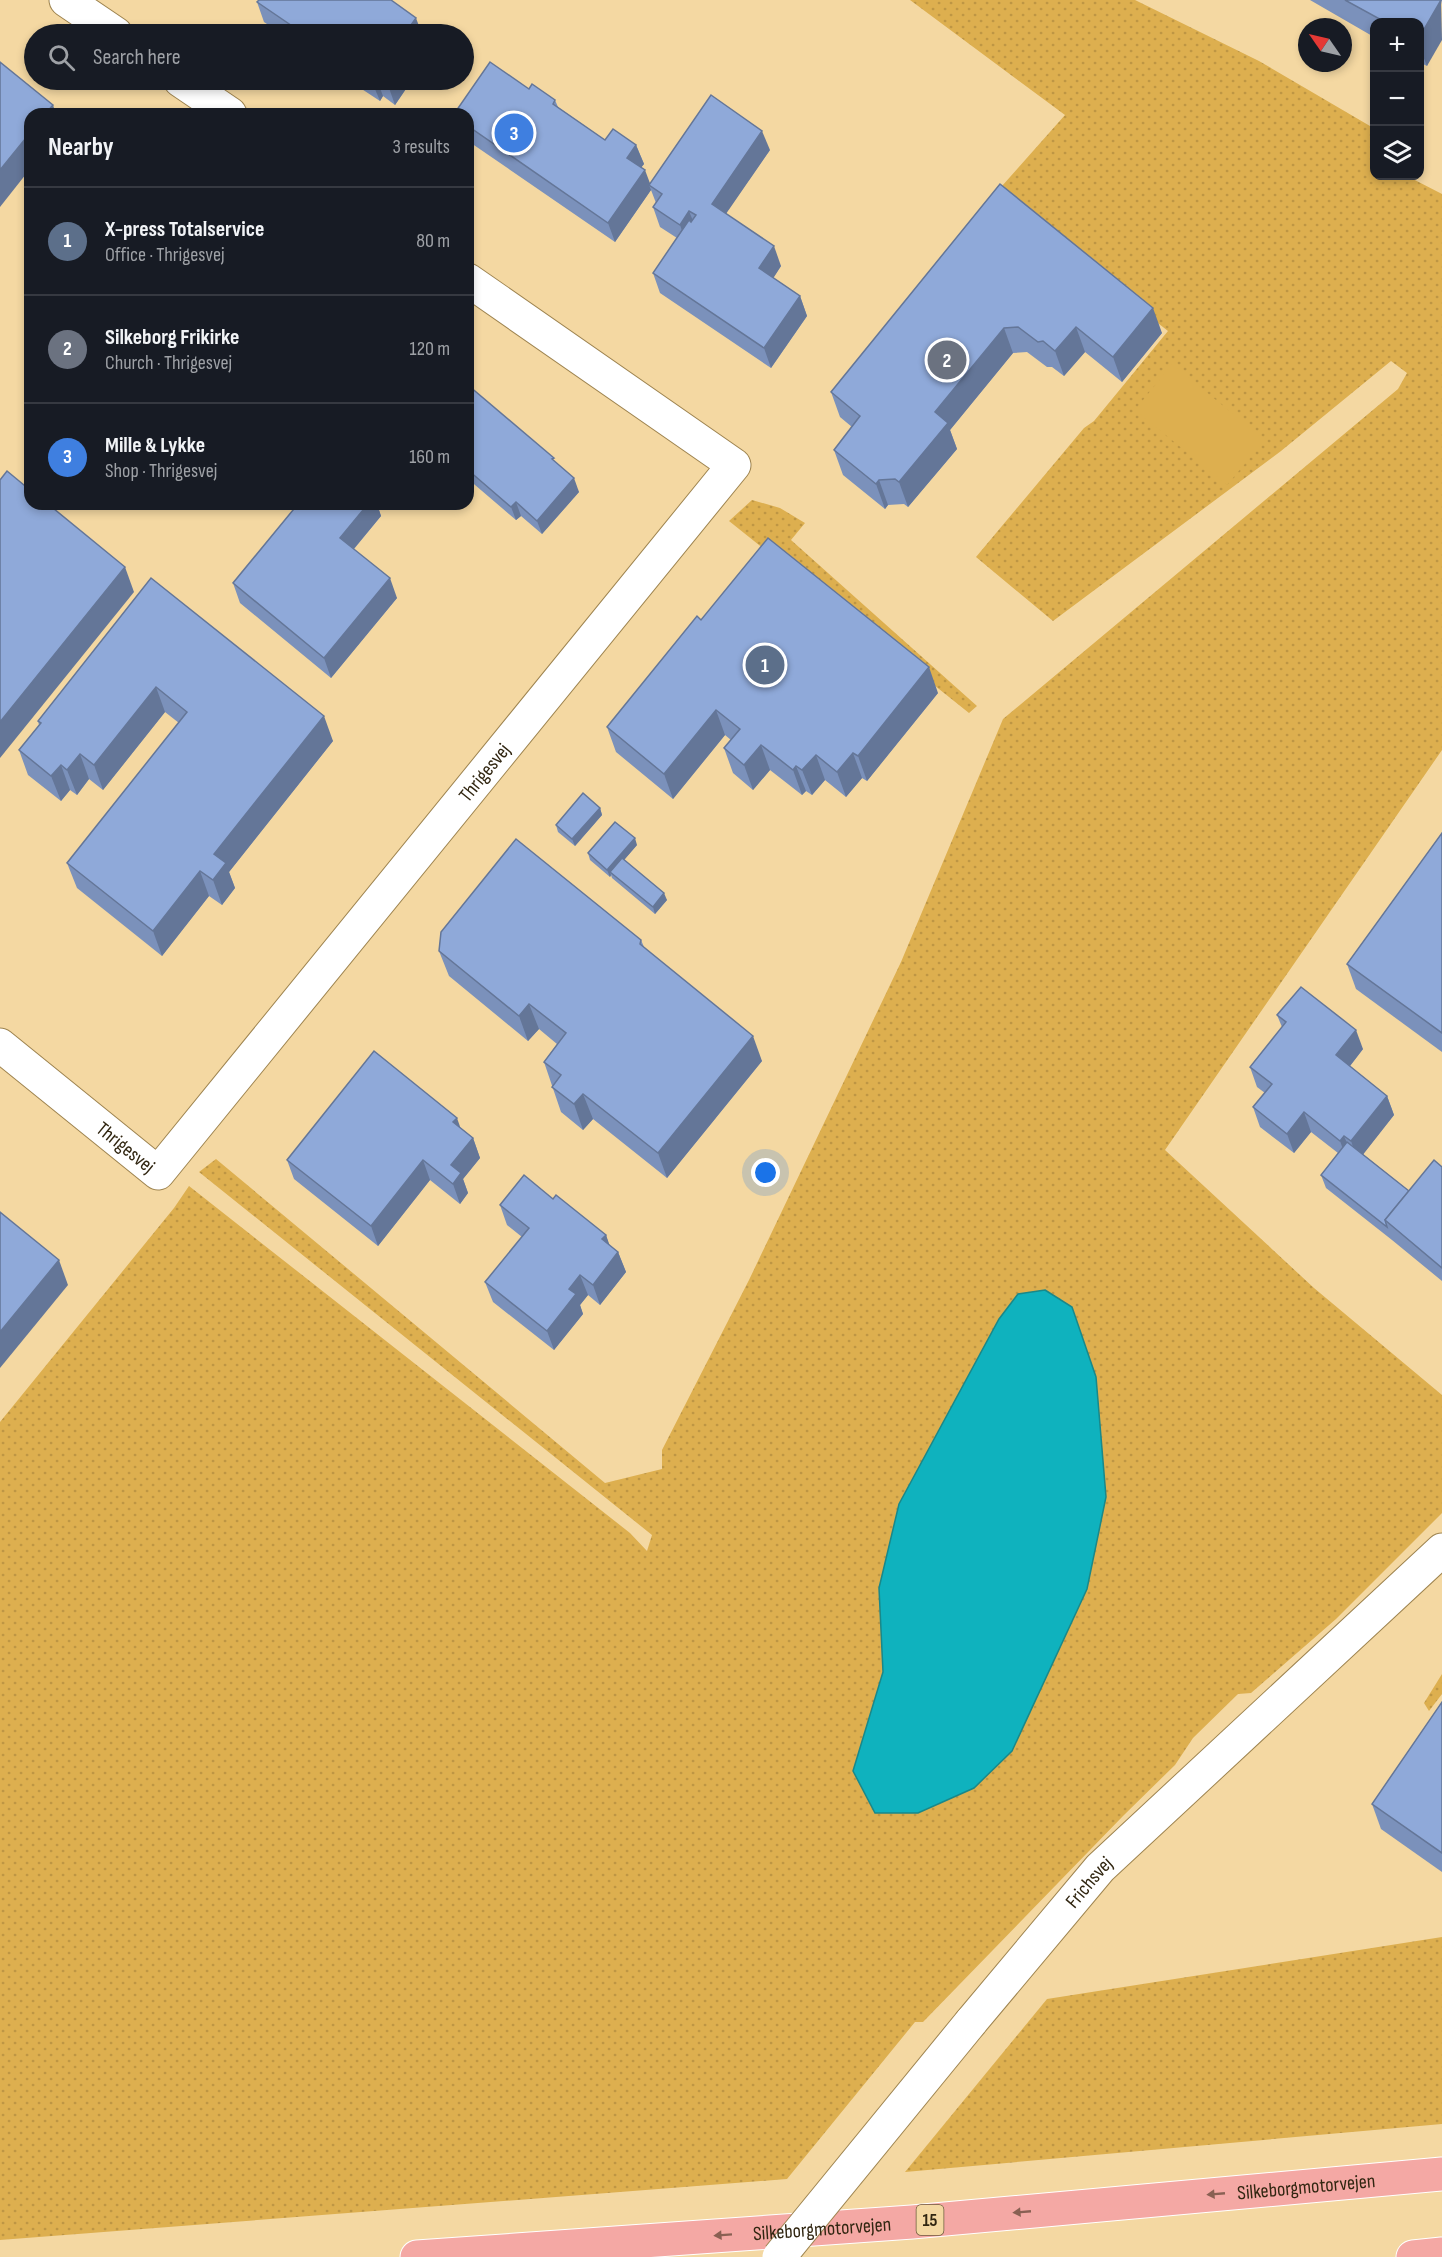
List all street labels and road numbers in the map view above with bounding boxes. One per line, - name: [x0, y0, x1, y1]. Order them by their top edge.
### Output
- street label: Thrigesvej: [454, 739, 516, 807]
- street label: Thrigesvej: [91, 1117, 159, 1179]
- street label: Frichsvej: [1061, 1852, 1118, 1913]
- street label: Silkeborgmotorvejen: [1236, 2169, 1376, 2205]
- road number: 15: [916, 2205, 944, 2235]
- street label: Silkeborgmotorvejen: [752, 2213, 892, 2246]

